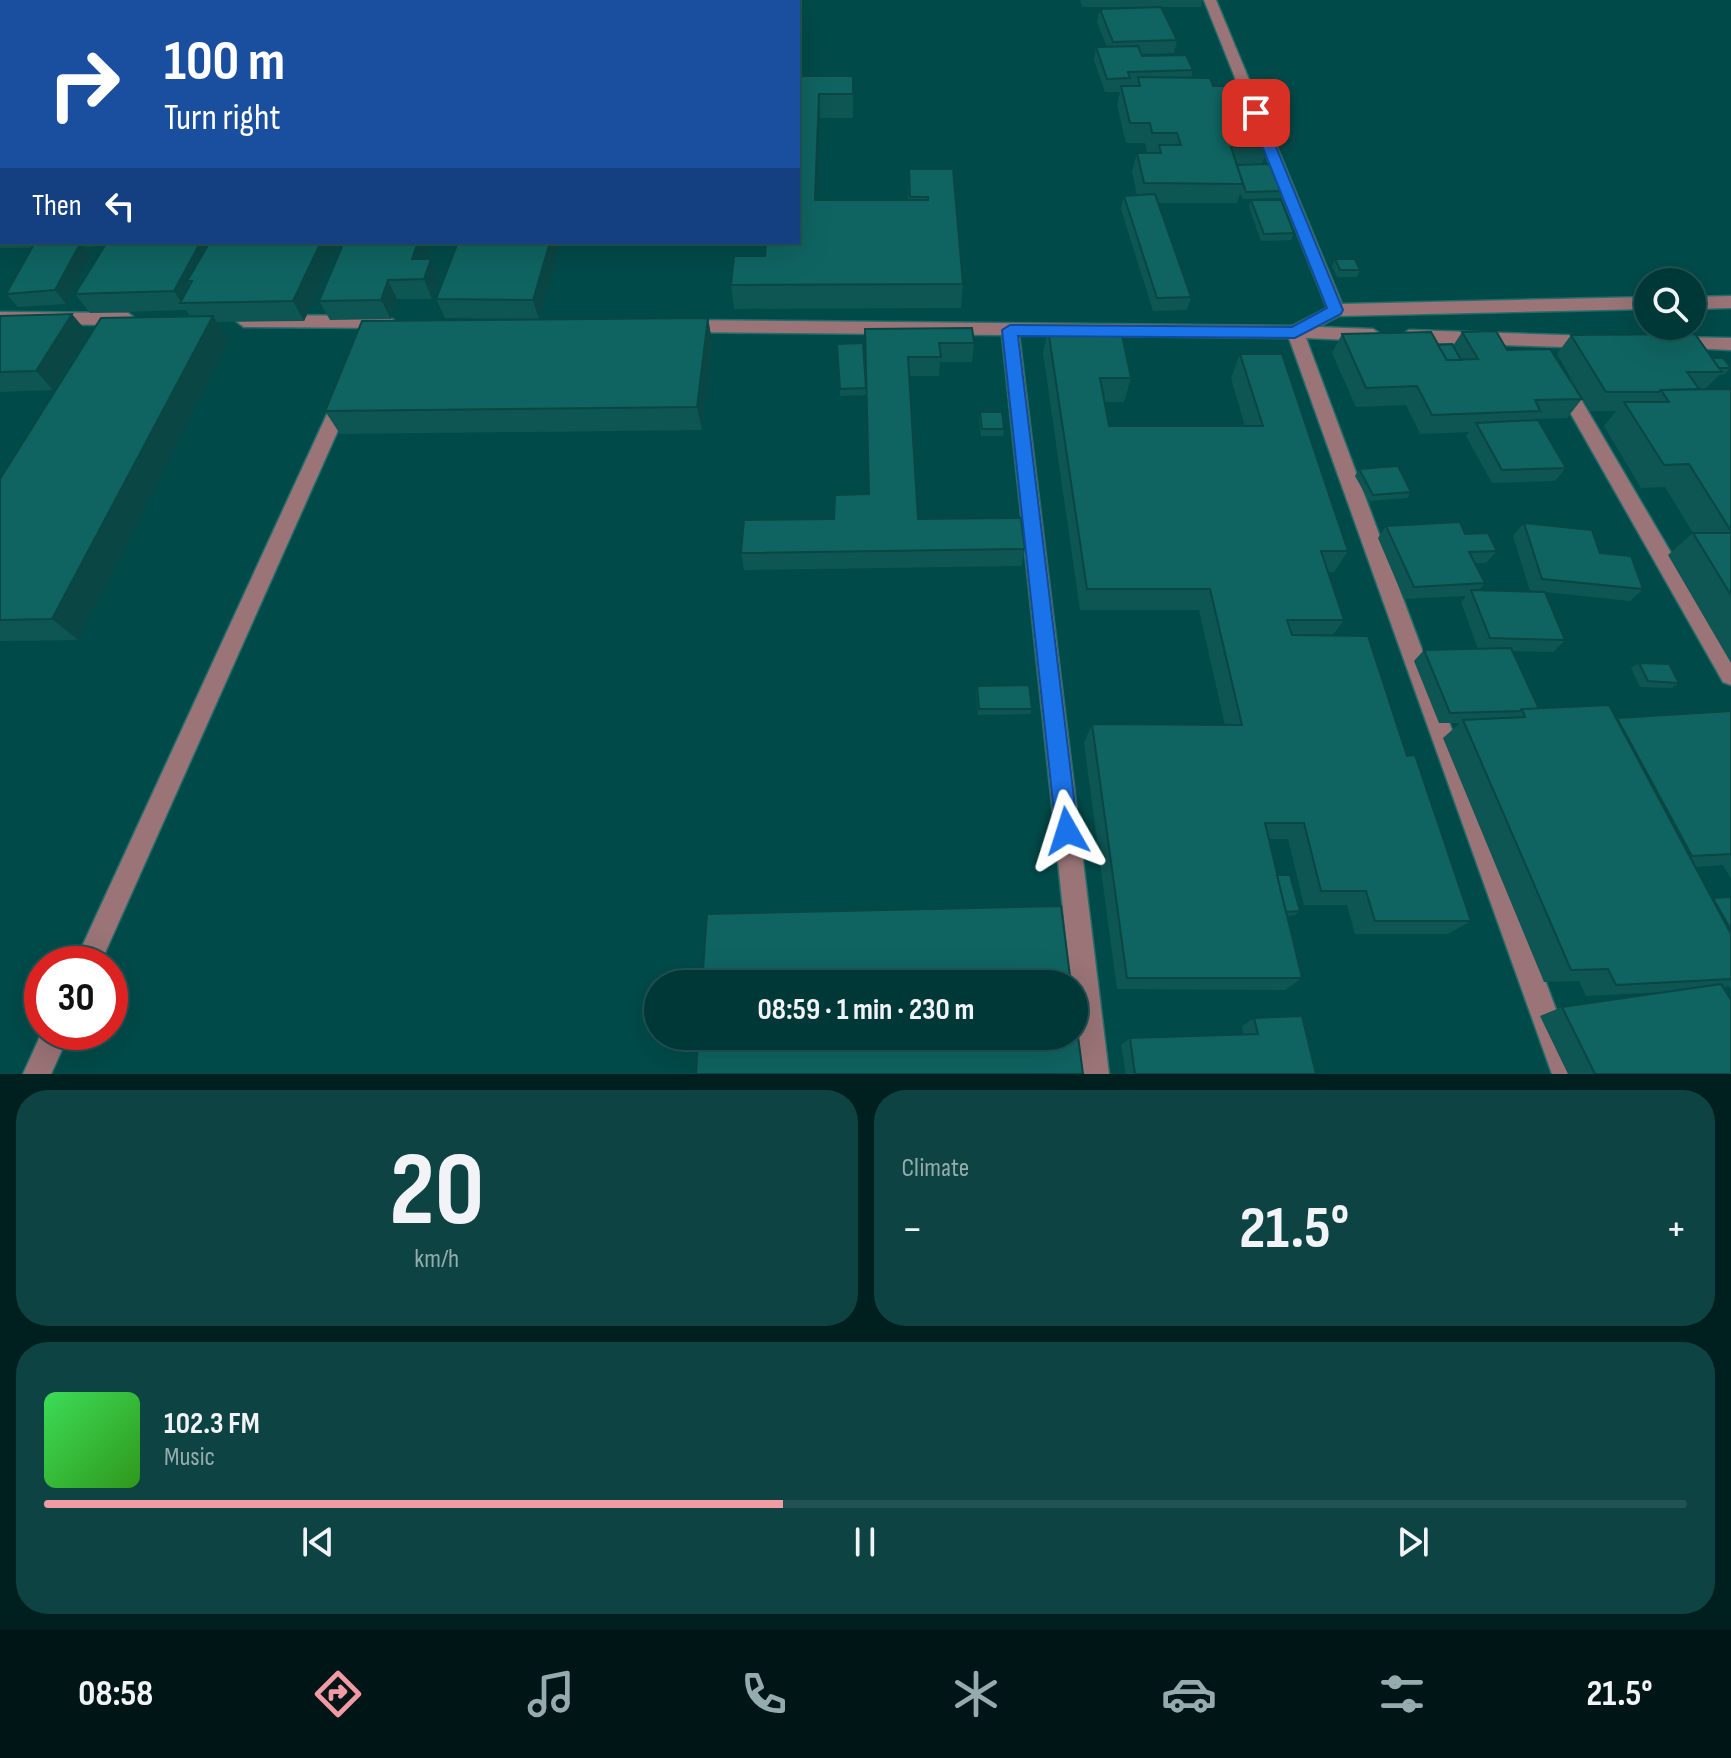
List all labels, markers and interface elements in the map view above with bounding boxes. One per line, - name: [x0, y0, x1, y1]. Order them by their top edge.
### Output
- text: 100 m: [164, 29, 285, 96]
- icon: right: [32, 32, 136, 136]
- pin: [1222, 79, 1290, 147]
- icon: arrive: [1234, 91, 1278, 135]
- text: Turn right: [164, 97, 281, 140]
- icon: left: [98, 184, 142, 228]
- text: Then: [32, 188, 82, 224]
- map controls: [1634, 268, 1706, 340]
- button: search: [1634, 268, 1706, 340]
- position arrow: [1025, 789, 1109, 873]
- speed limit sign: 30: [24, 946, 128, 1050]
- text: 08:59 · 1 min · 230 m: [758, 992, 974, 1028]
- text: 20: [389, 1129, 484, 1254]
- text: Climate: [902, 1153, 969, 1184]
- text: 21.5°: [1239, 1193, 1349, 1265]
- text: −: [902, 1203, 923, 1256]
- text: +: [1665, 1203, 1687, 1256]
- text: km/h: [414, 1244, 459, 1275]
- text: 102.3 FM: [164, 1406, 260, 1442]
- text: Music: [164, 1442, 215, 1473]
- icon: previous: [296, 1520, 340, 1564]
- icon: pause: [843, 1520, 887, 1564]
- icon: next: [1391, 1520, 1435, 1564]
- icon: directions: [310, 1666, 366, 1722]
- icon: music: [523, 1666, 579, 1722]
- icon: phone: [736, 1666, 792, 1722]
- icon: climate: [948, 1666, 1004, 1722]
- icon: car: [1161, 1666, 1217, 1722]
- icon: filters: [1374, 1666, 1430, 1722]
- text: 08:58: [78, 1673, 153, 1716]
- text: 21.5°: [1586, 1673, 1653, 1716]

